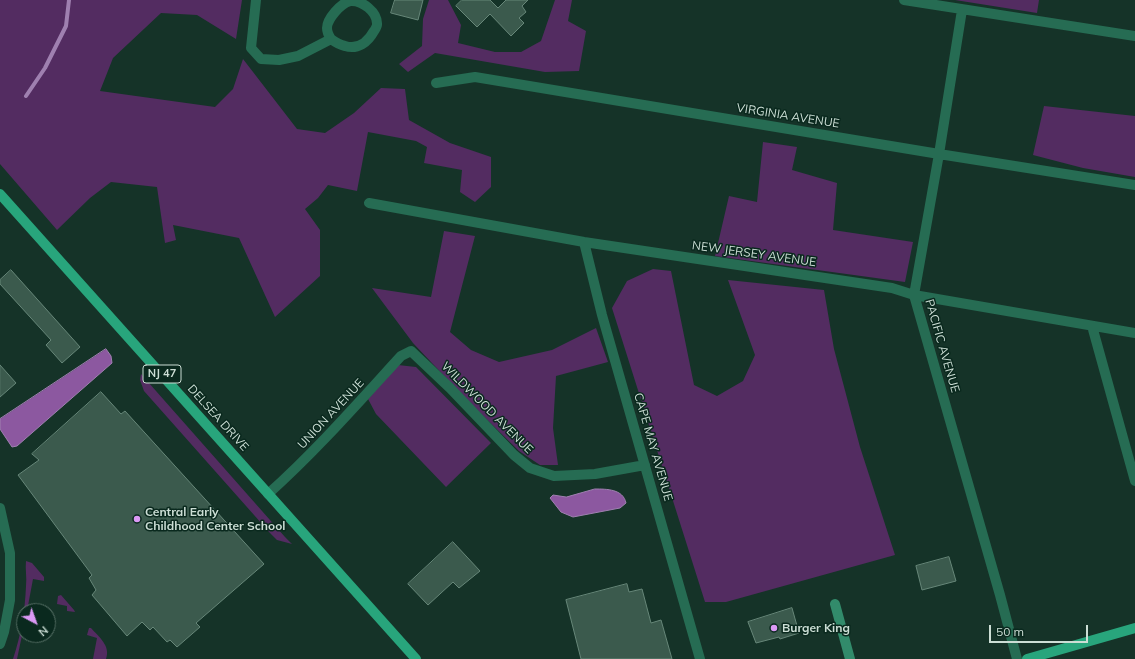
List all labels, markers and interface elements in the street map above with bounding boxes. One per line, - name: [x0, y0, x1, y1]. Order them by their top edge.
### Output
- street label: VIRGINIA AVENUE: [736, 101, 840, 131]
- street label: NEW JERSEY AVENUE: [691, 238, 817, 270]
- street label: PACIFIC AVENUE: [922, 298, 962, 394]
- street label: WILDWOOD AVENUE: [438, 359, 536, 457]
- road number: NJ 47: [143, 365, 181, 383]
- street label: UNION AVENUE: [295, 376, 367, 452]
- street label: DELSEA DRIVE: [184, 382, 252, 454]
- street label: CAPE MAY AVENUE: [631, 391, 675, 503]
- place label: Central Early Childhood Center School: [145, 505, 285, 533]
- marker: Central Early Childhood Center School: [132, 514, 142, 524]
- north arrow: [16, 603, 56, 643]
- scale bar: [991, 617, 1090, 643]
- place label: Burger King: [782, 621, 850, 635]
- text: N: [35, 623, 51, 639]
- marker: Burger King: [769, 623, 779, 633]
- text: 50 m: [996, 624, 1024, 639]

